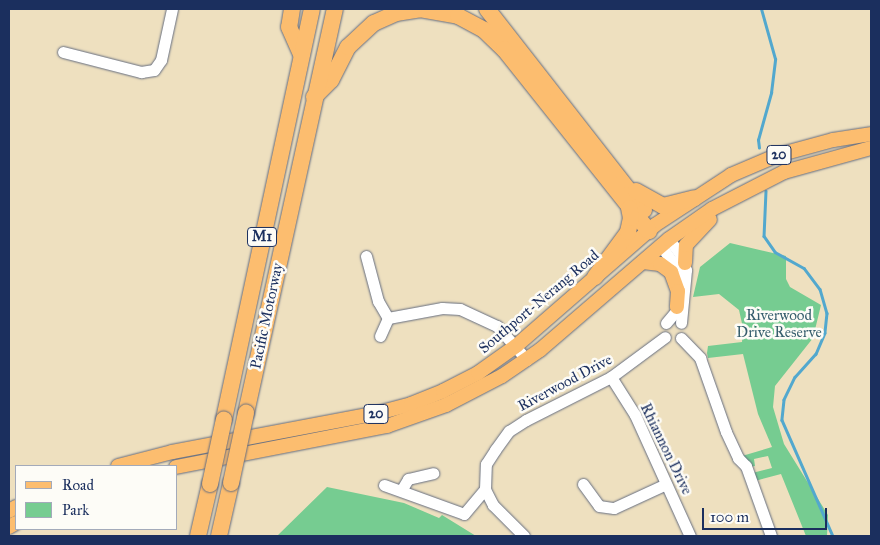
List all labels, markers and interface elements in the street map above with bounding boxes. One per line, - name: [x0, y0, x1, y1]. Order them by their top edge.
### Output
- road number: 20: [765, 144, 793, 166]
- road number: M1: [247, 226, 277, 248]
- street label: Southport-Nerang Road: [475, 247, 603, 357]
- street label: Pacific Motorway: [247, 261, 287, 371]
- park label: Riverwood Drive Reserve: [736, 306, 822, 341]
- street label: Riverwood Drive: [515, 351, 615, 415]
- street label: Rhiannon Drive: [636, 400, 696, 498]
- road number: 20: [362, 402, 390, 426]
- legend: [15, 465, 178, 530]
- text: Road: [62, 476, 94, 494]
- scale bar: [705, 498, 830, 530]
- text: Park: [62, 501, 89, 519]
- text: 100 m: [710, 508, 749, 526]

